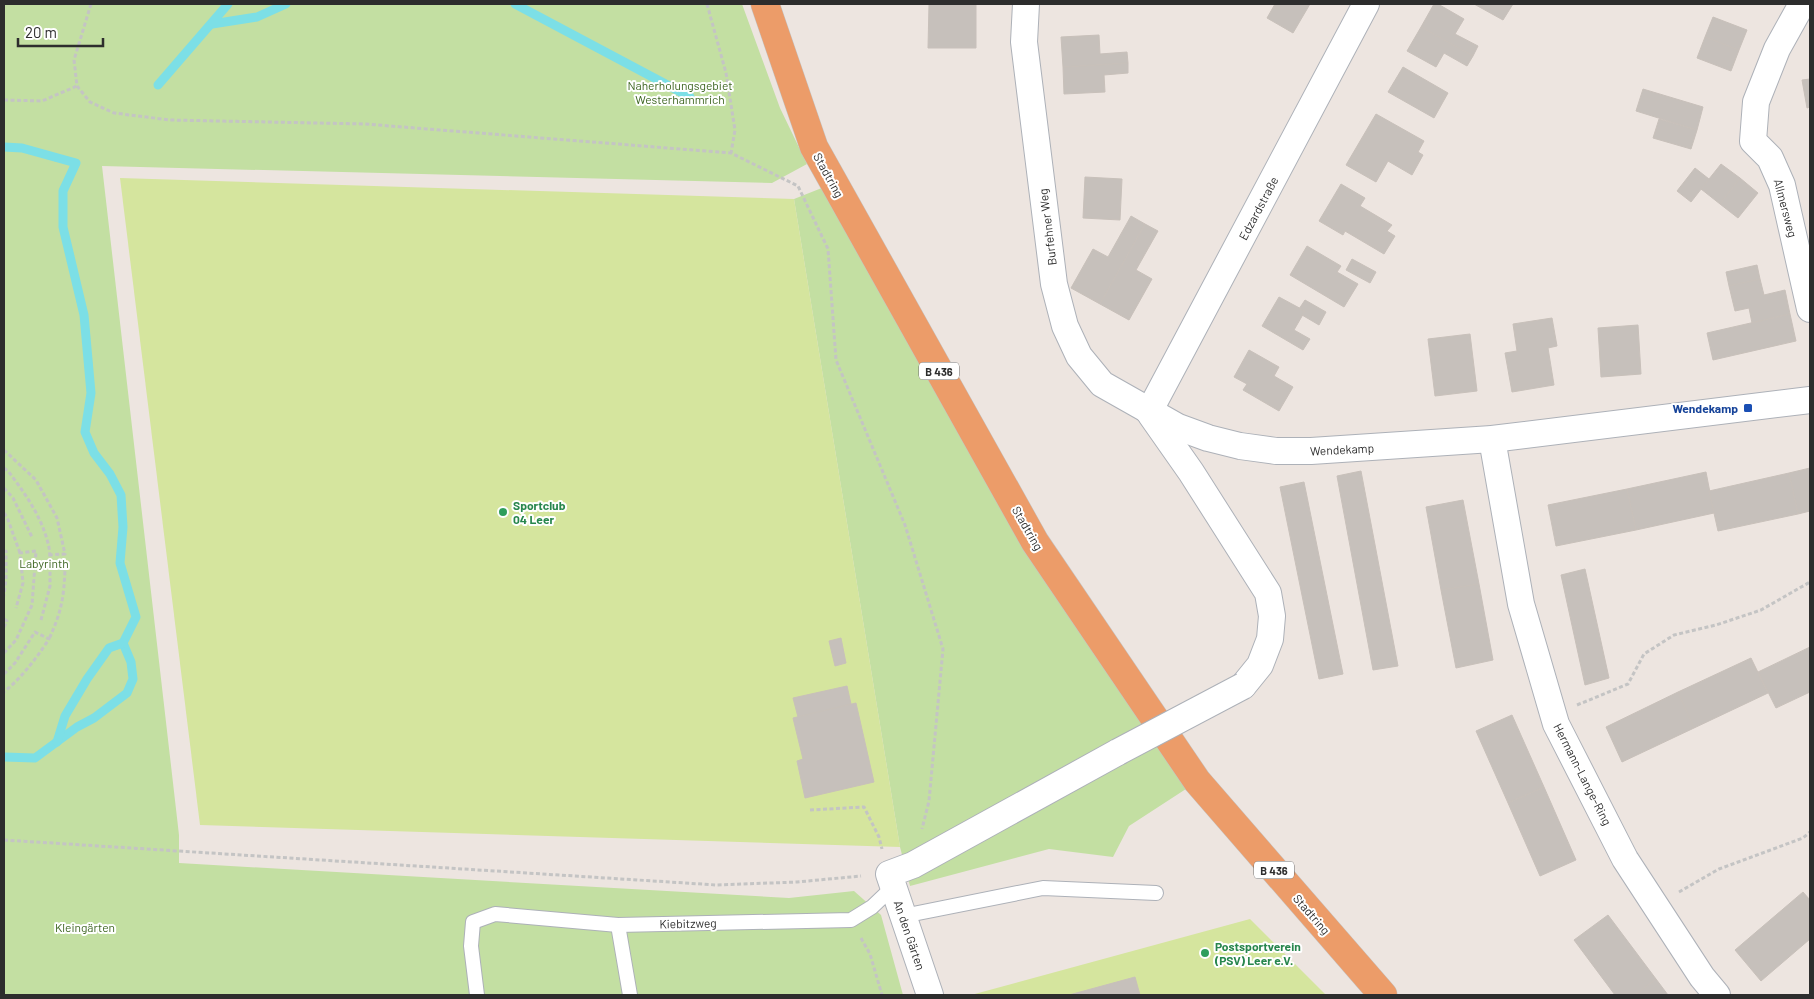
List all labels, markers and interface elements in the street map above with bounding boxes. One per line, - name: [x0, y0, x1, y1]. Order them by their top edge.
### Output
- scale bar: [18, 15, 102, 47]
- text: 20 m: [25, 23, 57, 41]
- park label: Naherholungsgebiet Westerhammrich: [627, 78, 733, 106]
- street label: Stadtring: [811, 150, 847, 200]
- street label: Edzardstraße: [1235, 174, 1281, 242]
- street label: Allmersweg: [1771, 177, 1801, 239]
- street label: Burfehner Weg: [1035, 188, 1059, 266]
- road number: B 436: [919, 362, 959, 380]
- place label: Wendekamp: [1672, 401, 1738, 415]
- marker: Wendekamp: [1742, 402, 1754, 414]
- street label: Wendekamp: [1310, 440, 1374, 458]
- place label: Sportclub 04 Leer: [513, 498, 566, 526]
- street label: Stadtring: [1010, 503, 1046, 553]
- marker: Sportclub 04 Leer: [497, 506, 509, 518]
- park label: Labyrinth: [19, 556, 69, 570]
- street label: Hermann-Lange-Ring: [1551, 721, 1615, 827]
- road number: B 436: [1254, 862, 1294, 878]
- street label: Stadtring: [1291, 891, 1333, 937]
- street label: An den Gärten: [892, 898, 928, 972]
- street label: Kiebitzweg: [659, 916, 717, 930]
- park label: Kleingärten: [55, 920, 115, 934]
- place label: Postsportverein (PSV) Leer e.V.: [1214, 939, 1301, 967]
- marker: Postsportverein (PSV) Leer e.V.: [1199, 947, 1211, 959]

